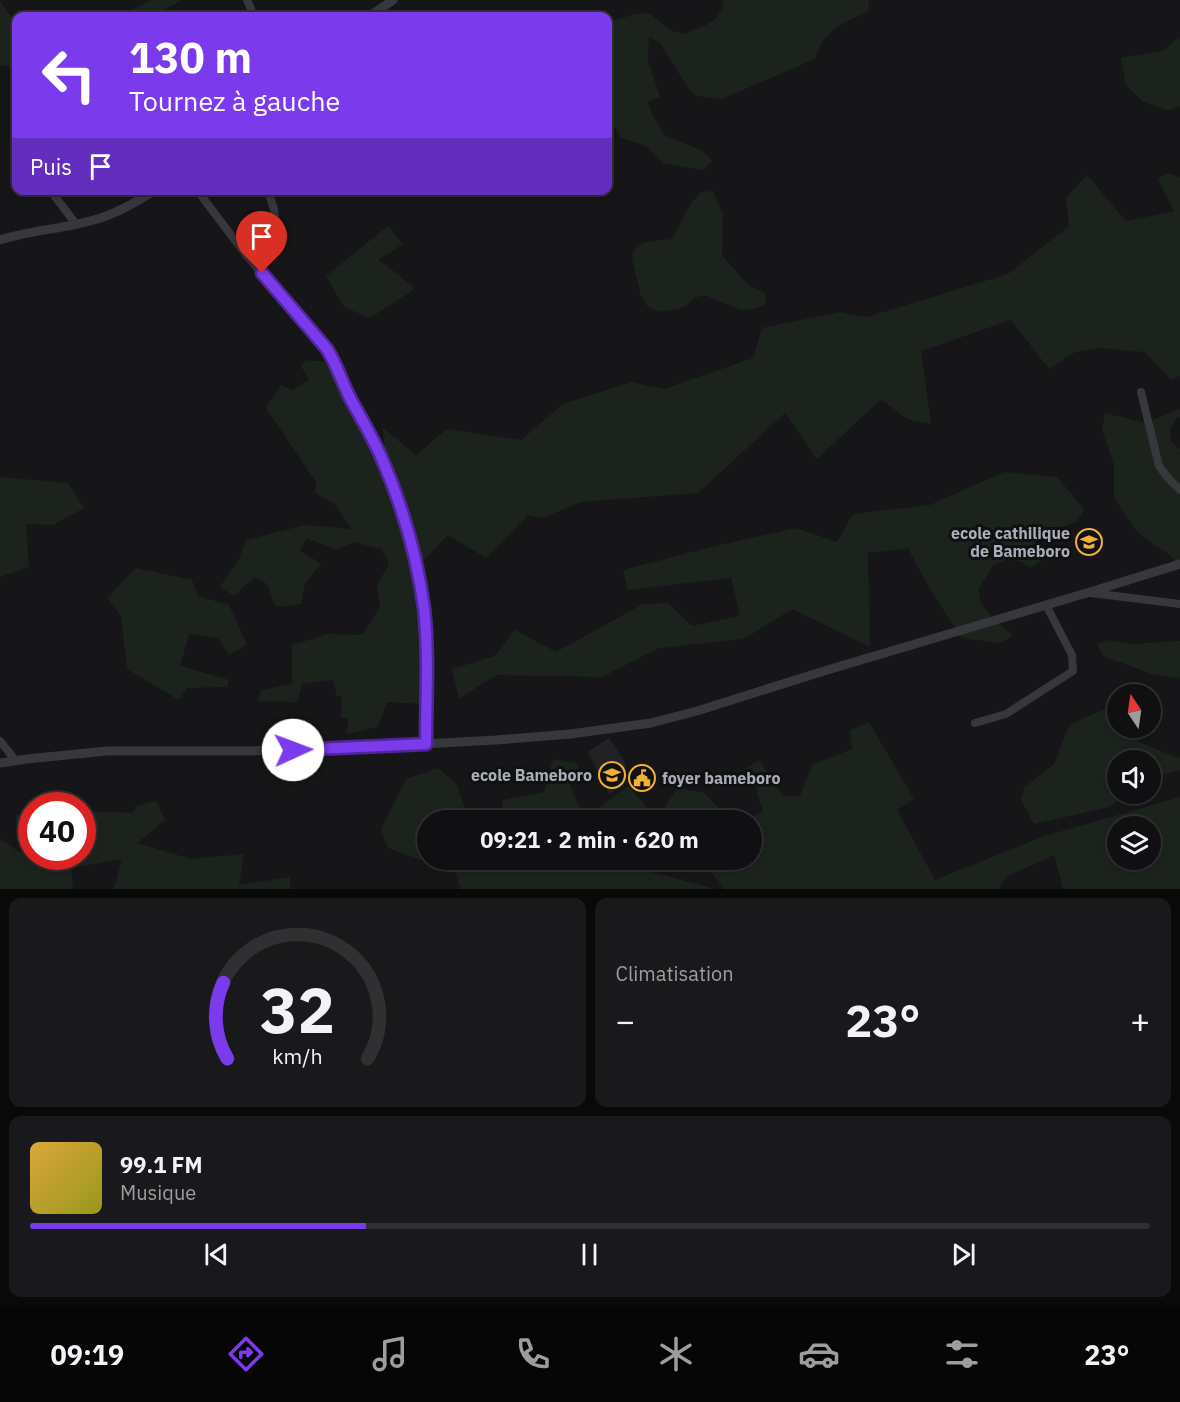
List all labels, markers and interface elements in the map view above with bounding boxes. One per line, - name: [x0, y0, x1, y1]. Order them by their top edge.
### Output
- text: 130 m: [129, 30, 252, 85]
- icon: left: [30, 36, 108, 114]
- text: Tournez à gauche: [129, 83, 340, 118]
- icon: arrive: [84, 150, 117, 183]
- text: Puis: [30, 152, 72, 181]
- pin: [236, 211, 287, 273]
- icon: arrive: [245, 220, 278, 253]
- place label: ecole cathilique de Bameboro: [951, 523, 1070, 561]
- school or university icon: ecole cathilique de Bameboro: [1074, 527, 1104, 557]
- north arrow: [1107, 684, 1161, 738]
- map controls: [1107, 684, 1161, 870]
- position arrow: [261, 718, 325, 782]
- button: sound: [1107, 750, 1161, 804]
- school or university icon: ecole Bameboro: [597, 760, 627, 790]
- public building icon: foyer bameboro: [627, 763, 657, 793]
- place label: ecole Bameboro: [471, 765, 592, 785]
- place label: foyer bameboro: [662, 768, 781, 788]
- speed limit sign: 40: [18, 792, 96, 870]
- button: layers: [1107, 816, 1161, 870]
- text: 09:21 · 2 min · 620 m: [480, 825, 699, 854]
- text: Climatisation: [616, 960, 734, 987]
- text: 32: [260, 969, 335, 1050]
- text: 23°: [845, 991, 920, 1049]
- text: −: [616, 999, 635, 1042]
- text: +: [1130, 999, 1150, 1042]
- text: km/h: [272, 1043, 322, 1071]
- text: 99.1 FM: [120, 1150, 203, 1179]
- text: Musique: [120, 1179, 196, 1206]
- icon: previous: [200, 1238, 233, 1271]
- icon: pause: [573, 1238, 606, 1271]
- icon: next: [947, 1238, 980, 1271]
- icon: directions: [225, 1333, 267, 1375]
- icon: music: [369, 1333, 411, 1375]
- icon: phone: [512, 1333, 554, 1375]
- icon: climate: [655, 1333, 697, 1375]
- icon: car: [798, 1333, 840, 1375]
- icon: filters: [941, 1333, 983, 1375]
- text: 09:19: [51, 1337, 124, 1372]
- text: 23°: [1084, 1337, 1129, 1372]

